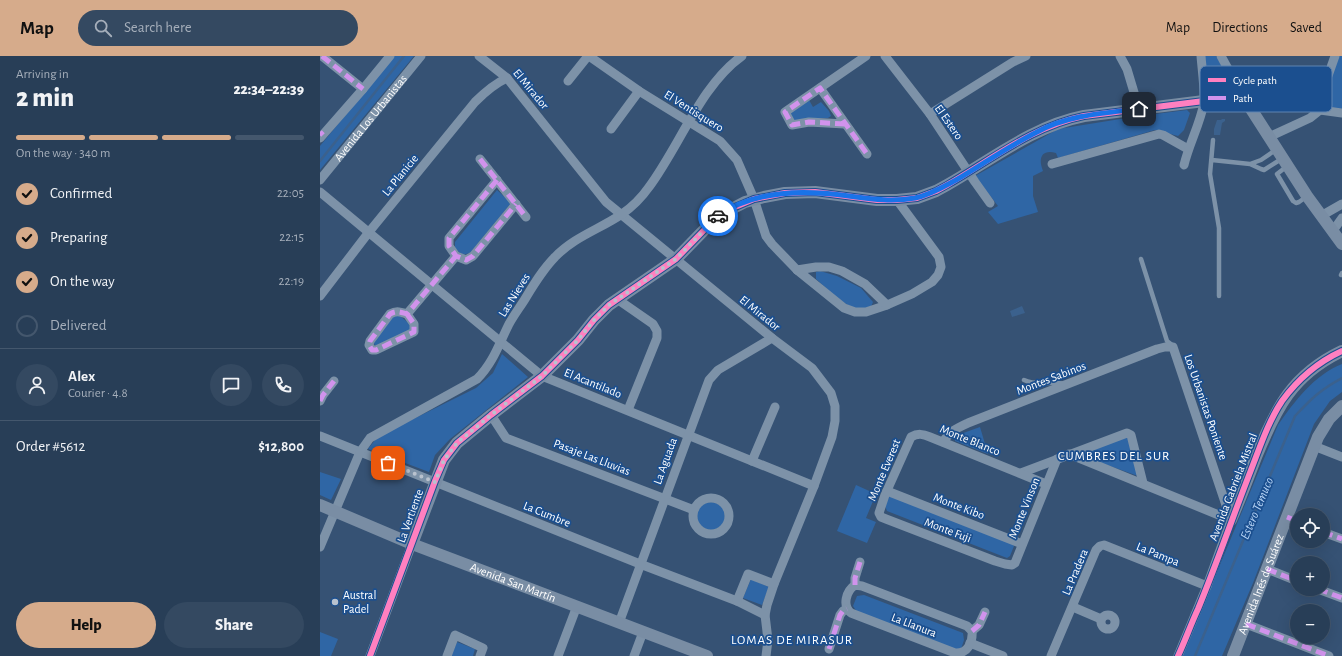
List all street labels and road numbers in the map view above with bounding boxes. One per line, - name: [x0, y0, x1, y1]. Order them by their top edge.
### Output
- street label: El Mirador: [511, 67, 551, 111]
- street label: Avenida Los Urbanistas: [332, 73, 409, 163]
- street label: El Ventisquero: [662, 88, 726, 134]
- street label: El Estero: [933, 102, 965, 142]
- street label: La Planicie: [380, 152, 420, 198]
- street label: Las Nieves: [496, 271, 532, 319]
- street label: El Mirador: [737, 293, 783, 333]
- street label: Los Urbanistas Poniente: [1182, 353, 1230, 461]
- street label: Montes Sabinos: [1015, 359, 1087, 397]
- street label: El Acantilado: [563, 366, 624, 400]
- street label: Monte Blanco: [938, 422, 1002, 458]
- street label: Avenida Gabriela Mistral: [1207, 431, 1259, 543]
- street label: La Aguada: [651, 436, 679, 486]
- street label: Pasaje Las Lluvias: [552, 437, 632, 478]
- street label: Monte Everest: [866, 437, 902, 503]
- street label: Monte Vinson: [1006, 476, 1042, 540]
- street label: La Vertiente: [395, 488, 425, 544]
- street label: Monte Kibo: [932, 491, 986, 521]
- street label: La Cumbre: [522, 499, 572, 529]
- street label: Monte Fuji: [923, 516, 973, 545]
- street label: Avenida Inés de Suárez: [1236, 532, 1286, 636]
- street label: La Pampa: [1135, 540, 1182, 568]
- street label: La Pradera: [1060, 547, 1090, 597]
- street label: Avenida San Martín: [468, 561, 558, 604]
- street label: La Llanura: [890, 611, 939, 639]

